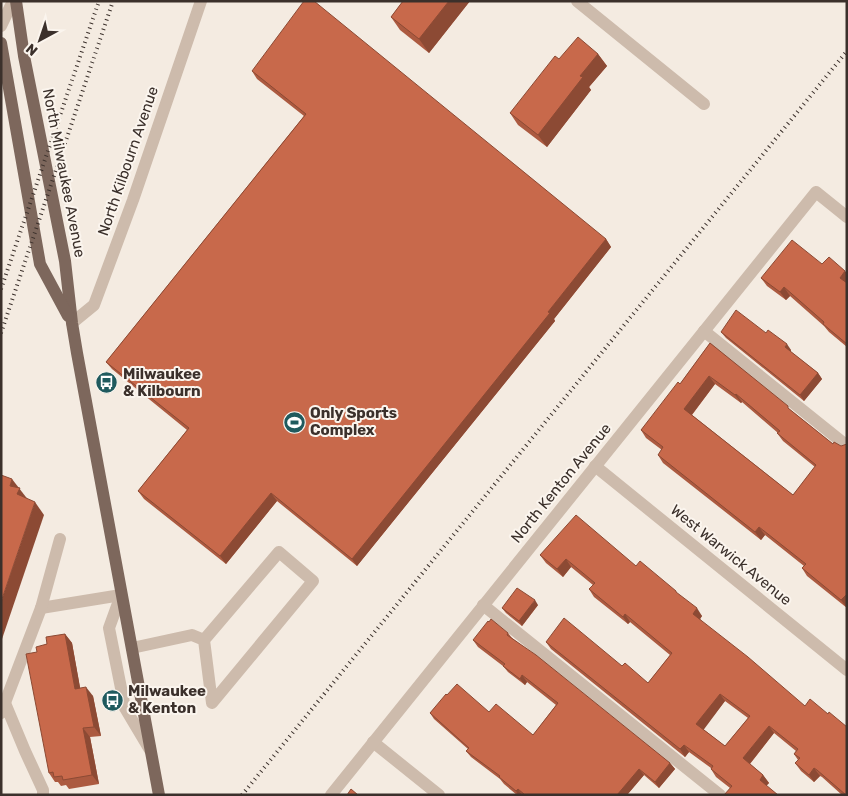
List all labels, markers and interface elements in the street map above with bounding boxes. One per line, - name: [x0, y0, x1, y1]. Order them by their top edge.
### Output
- north arrow: [15, 15, 65, 65]
- text: N: [23, 40, 41, 59]
- street label: North Kilbourn Avenue: [94, 84, 162, 238]
- street label: North Milwaukee Avenue: [39, 87, 89, 259]
- place label: Milwaukee & Kilbourn: [123, 365, 201, 400]
- bus stop icon: Milwaukee & Kilbourn: [95, 371, 119, 395]
- place label: Only Sports Complex: [310, 404, 397, 439]
- sports icon: Only Sports Complex: [282, 410, 306, 434]
- street label: North Kenton Avenue: [507, 420, 615, 546]
- street label: West Warwick Avenue: [667, 501, 795, 609]
- place label: Milwaukee & Kenton: [128, 682, 206, 717]
- bus stop icon: Milwaukee & Kenton: [100, 688, 124, 712]

